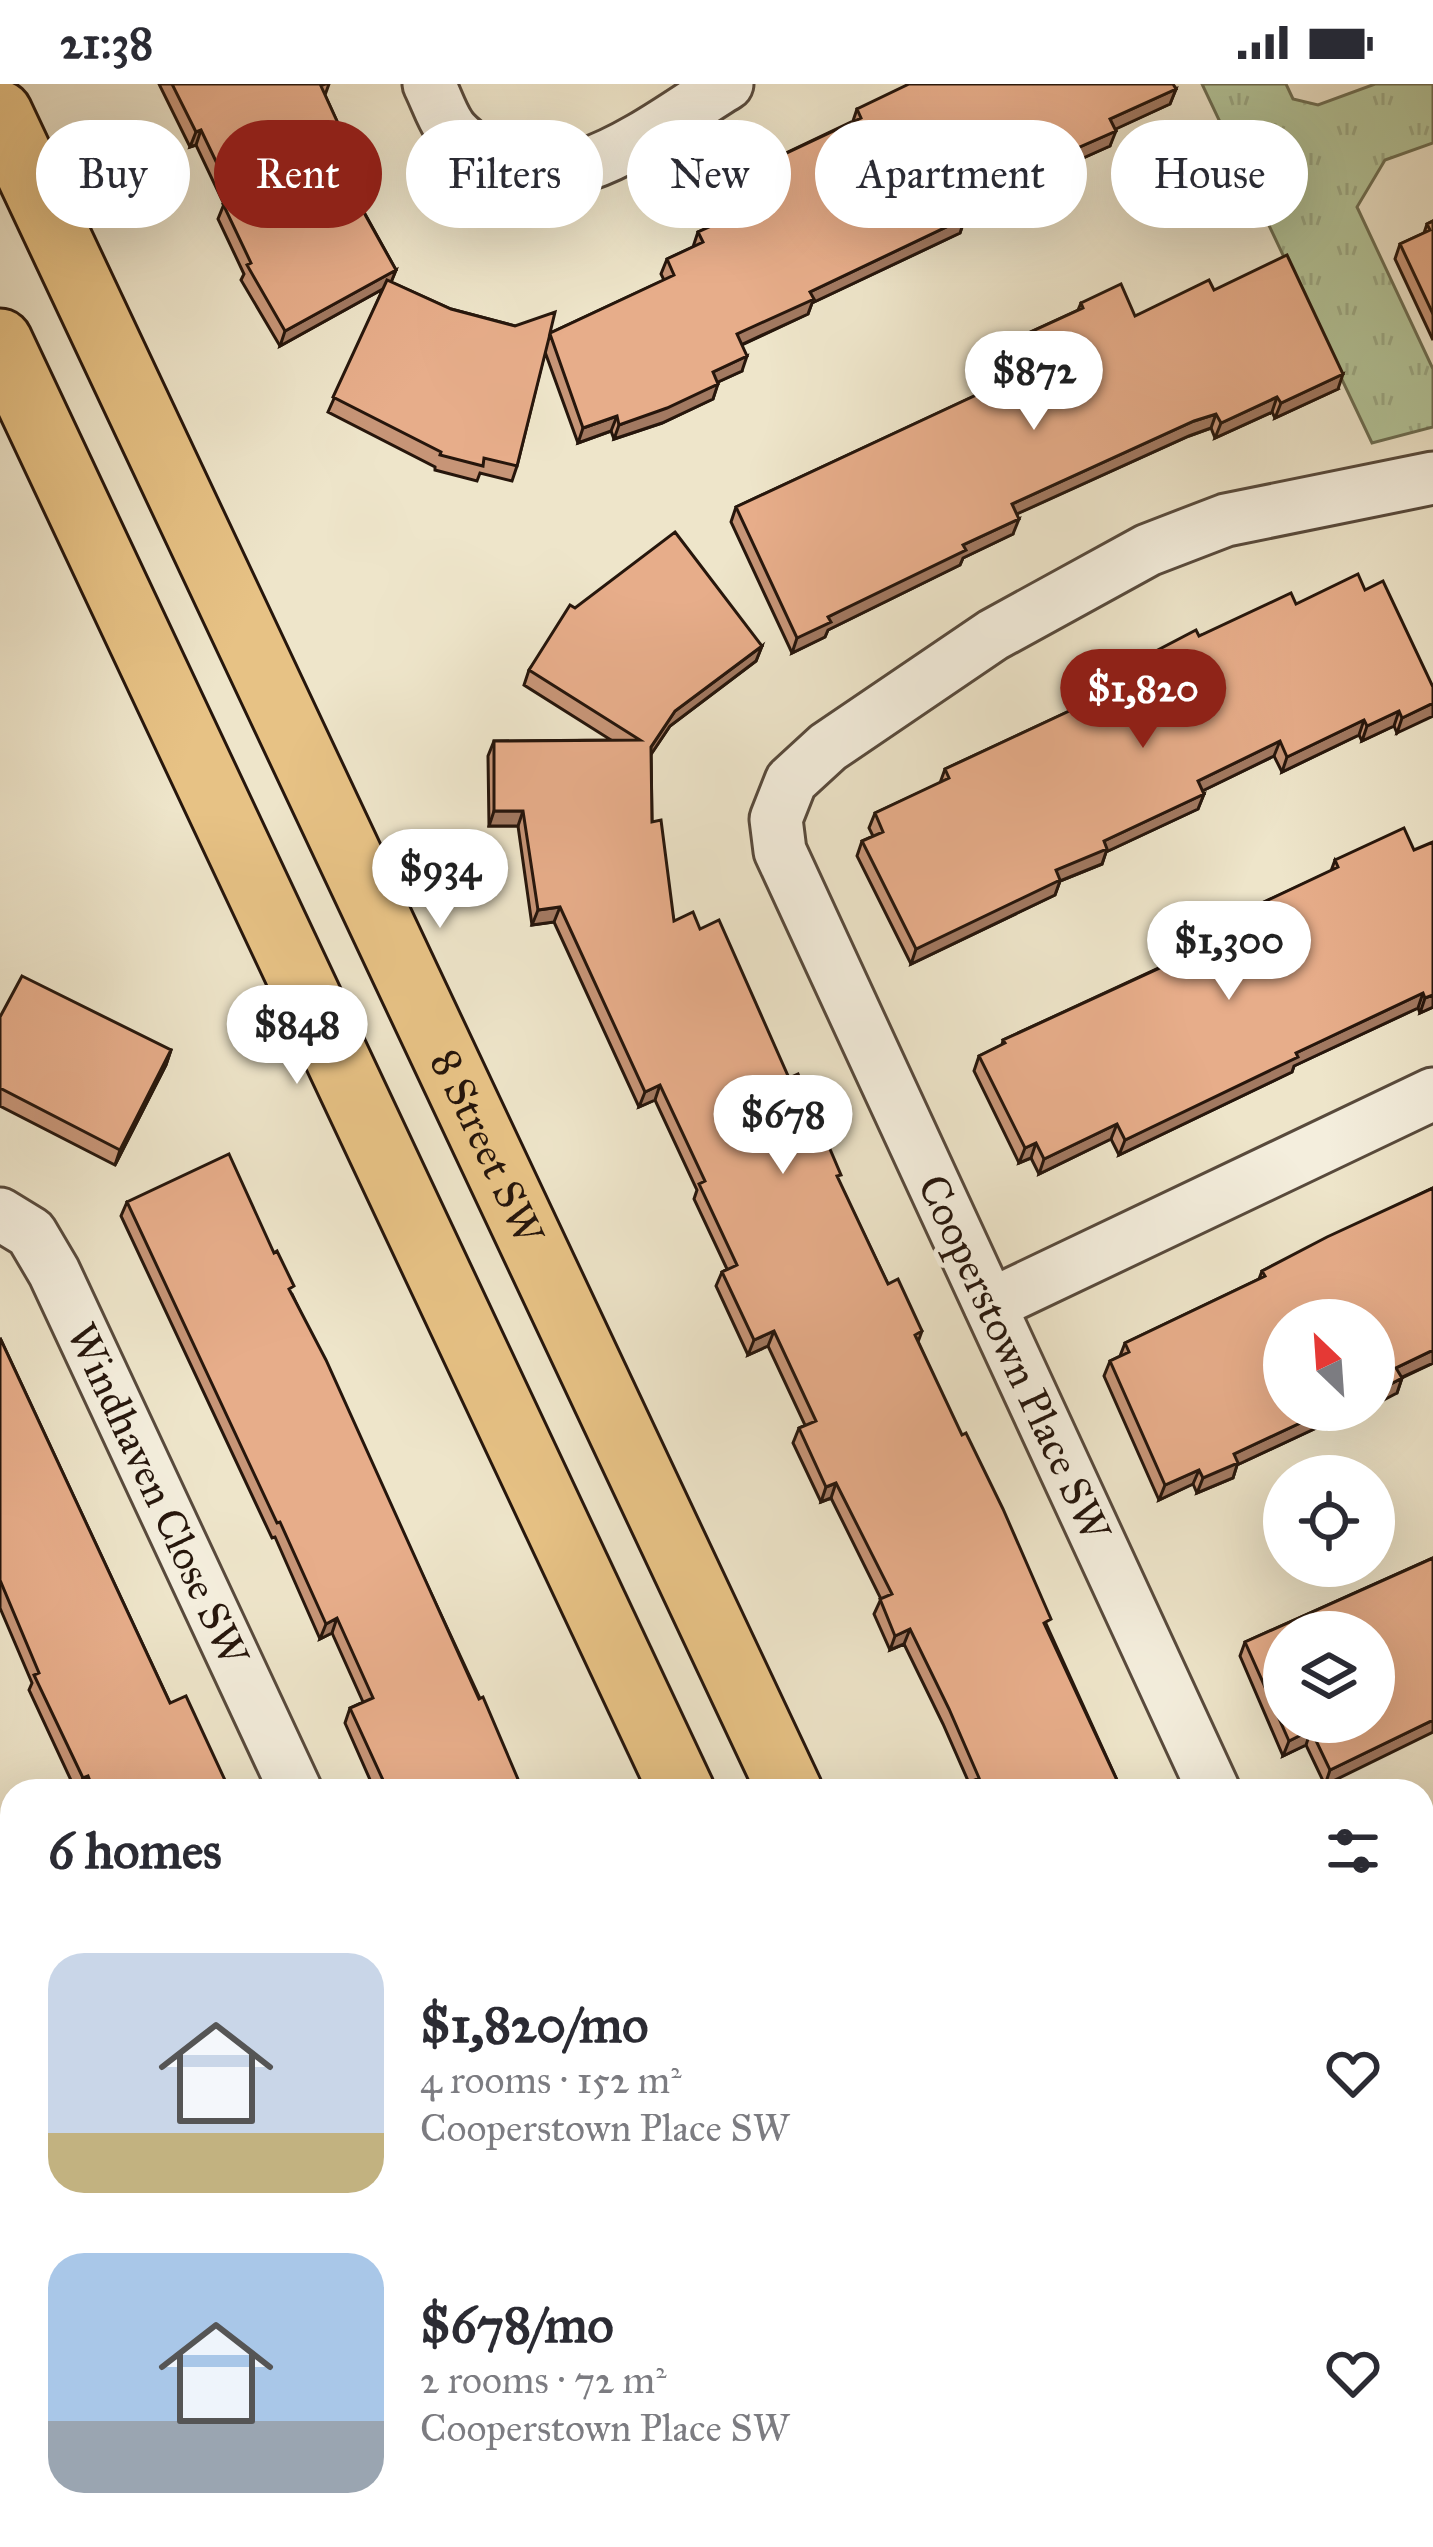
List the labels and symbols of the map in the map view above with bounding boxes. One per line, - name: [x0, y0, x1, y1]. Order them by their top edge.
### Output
- pin: $872: [963, 331, 1105, 433]
- pin: $1,820: [1045, 649, 1241, 751]
- pin: $934: [369, 829, 511, 931]
- pin: $1,300: [1131, 901, 1327, 1003]
- pin: $848: [226, 985, 368, 1087]
- street label: 8 Street SW: [419, 1042, 555, 1254]
- pin: $678: [712, 1075, 854, 1177]
- street label: Cooperstown Place SW: [906, 1167, 1122, 1550]
- north arrow: [1263, 1299, 1395, 1431]
- street label: Windhaven Close SW: [55, 1315, 260, 1675]

